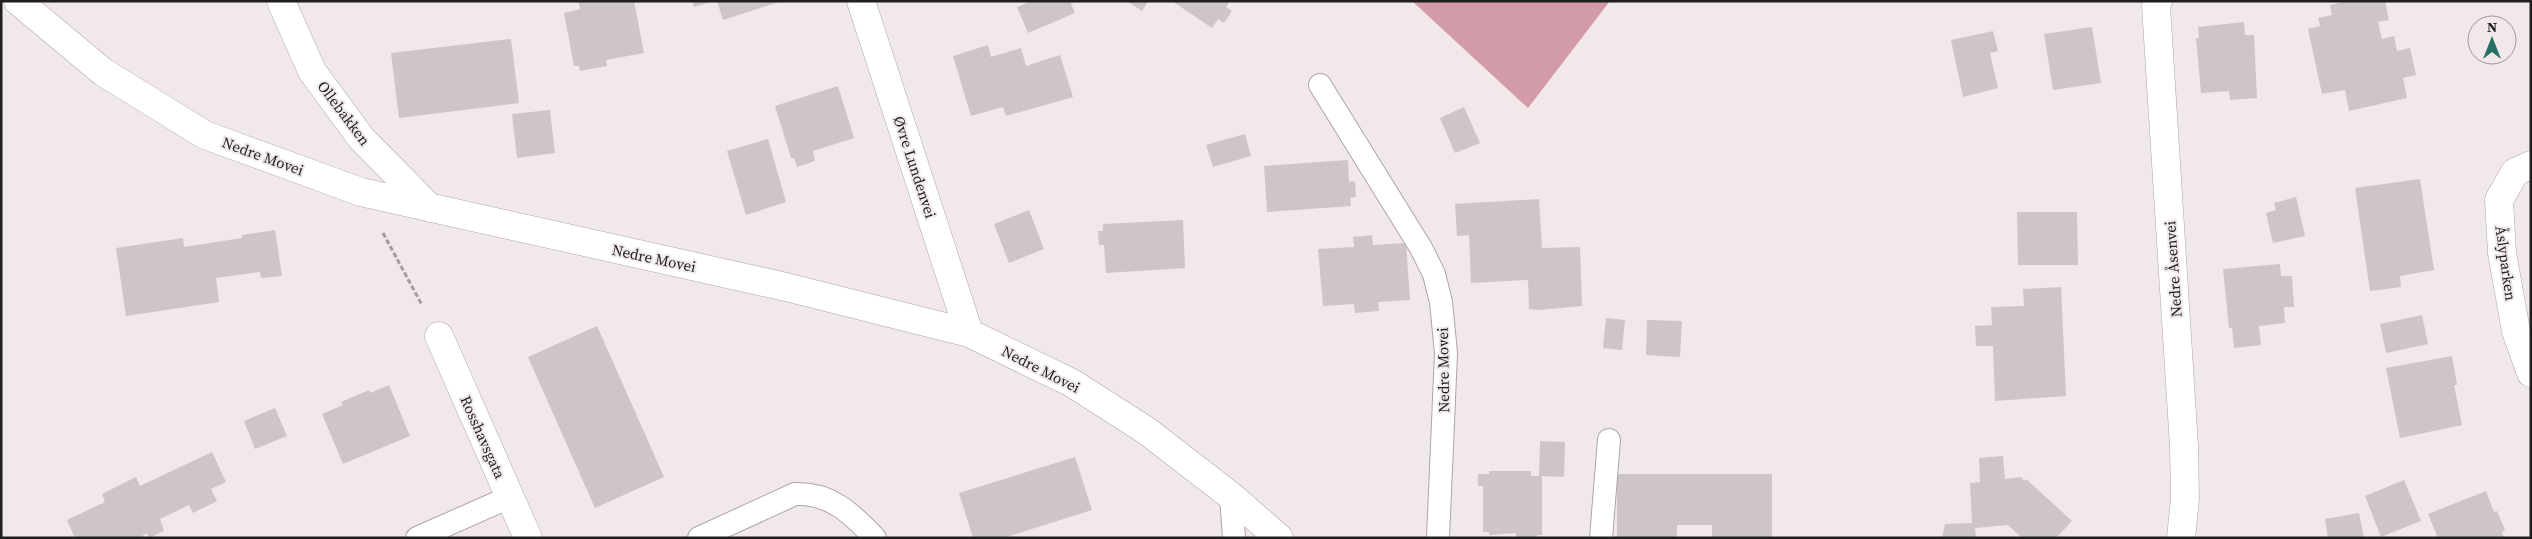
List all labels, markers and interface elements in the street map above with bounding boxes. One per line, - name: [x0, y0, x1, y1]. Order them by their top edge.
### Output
- north arrow: [2467, 15, 2517, 65]
- text: N: [2487, 17, 2497, 37]
- street label: Ollebakken: [313, 76, 375, 150]
- street label: Øvre Lundenvei: [889, 113, 941, 221]
- street label: Nedre Movei: [219, 132, 307, 180]
- street label: Nedre Åsenvei: [2159, 220, 2187, 318]
- street label: Åslyparken: [2490, 224, 2522, 302]
- street label: Nedre Movei: [610, 239, 698, 277]
- street label: Nedre Movei: [1432, 327, 1454, 413]
- street label: Nedre Movei: [998, 340, 1084, 398]
- street label: Rosshavsgata: [455, 392, 511, 482]

